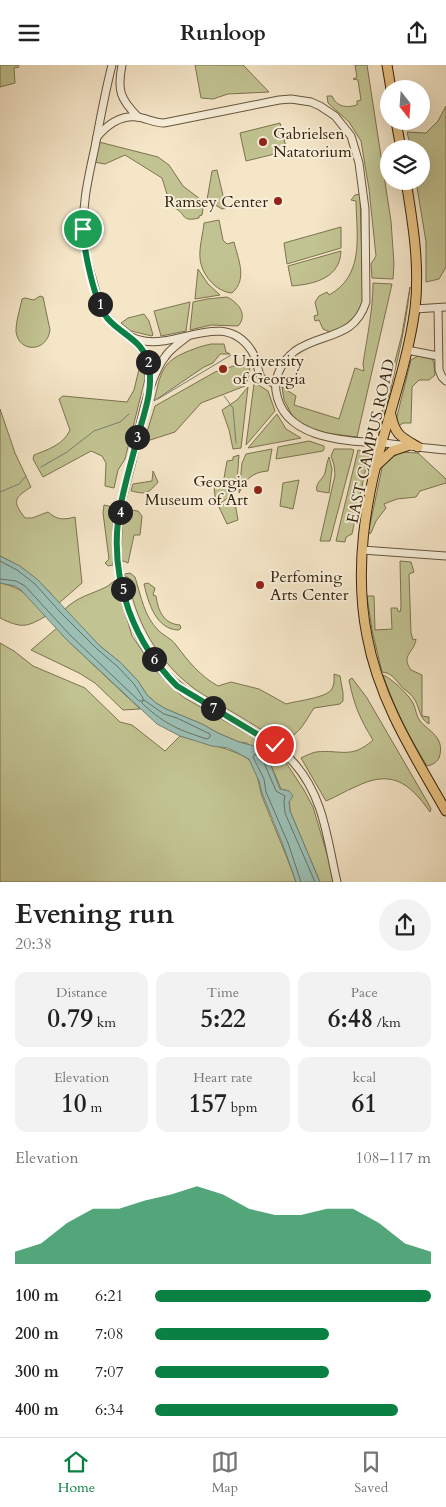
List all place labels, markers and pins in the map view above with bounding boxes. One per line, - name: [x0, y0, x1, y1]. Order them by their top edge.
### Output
- place label: Gabrielsen Natatorium: [273, 123, 352, 163]
- marker: Gabrielsen Natatorium: [257, 136, 269, 148]
- place label: Ramsey Center: [164, 191, 268, 213]
- marker: Ramsey Center: [272, 195, 284, 207]
- pin: [62, 208, 104, 250]
- pin: 1: [88, 291, 112, 317]
- pin: 2: [136, 349, 160, 375]
- place label: University of Georgia: [233, 350, 306, 390]
- marker: University of Georgia: [217, 363, 229, 375]
- pin: 3: [124, 425, 150, 449]
- place label: Georgia Museum of Art: [145, 471, 248, 511]
- marker: Georgia Museum of Art: [252, 484, 264, 496]
- pin: 4: [108, 499, 132, 525]
- place label: Perfoming Arts Center: [270, 566, 349, 606]
- pin: 5: [110, 577, 136, 601]
- marker: Perfoming Arts Center: [254, 579, 266, 591]
- pin: 6: [142, 647, 166, 671]
- pin: 7: [200, 695, 226, 721]
- pin: [254, 724, 296, 766]

